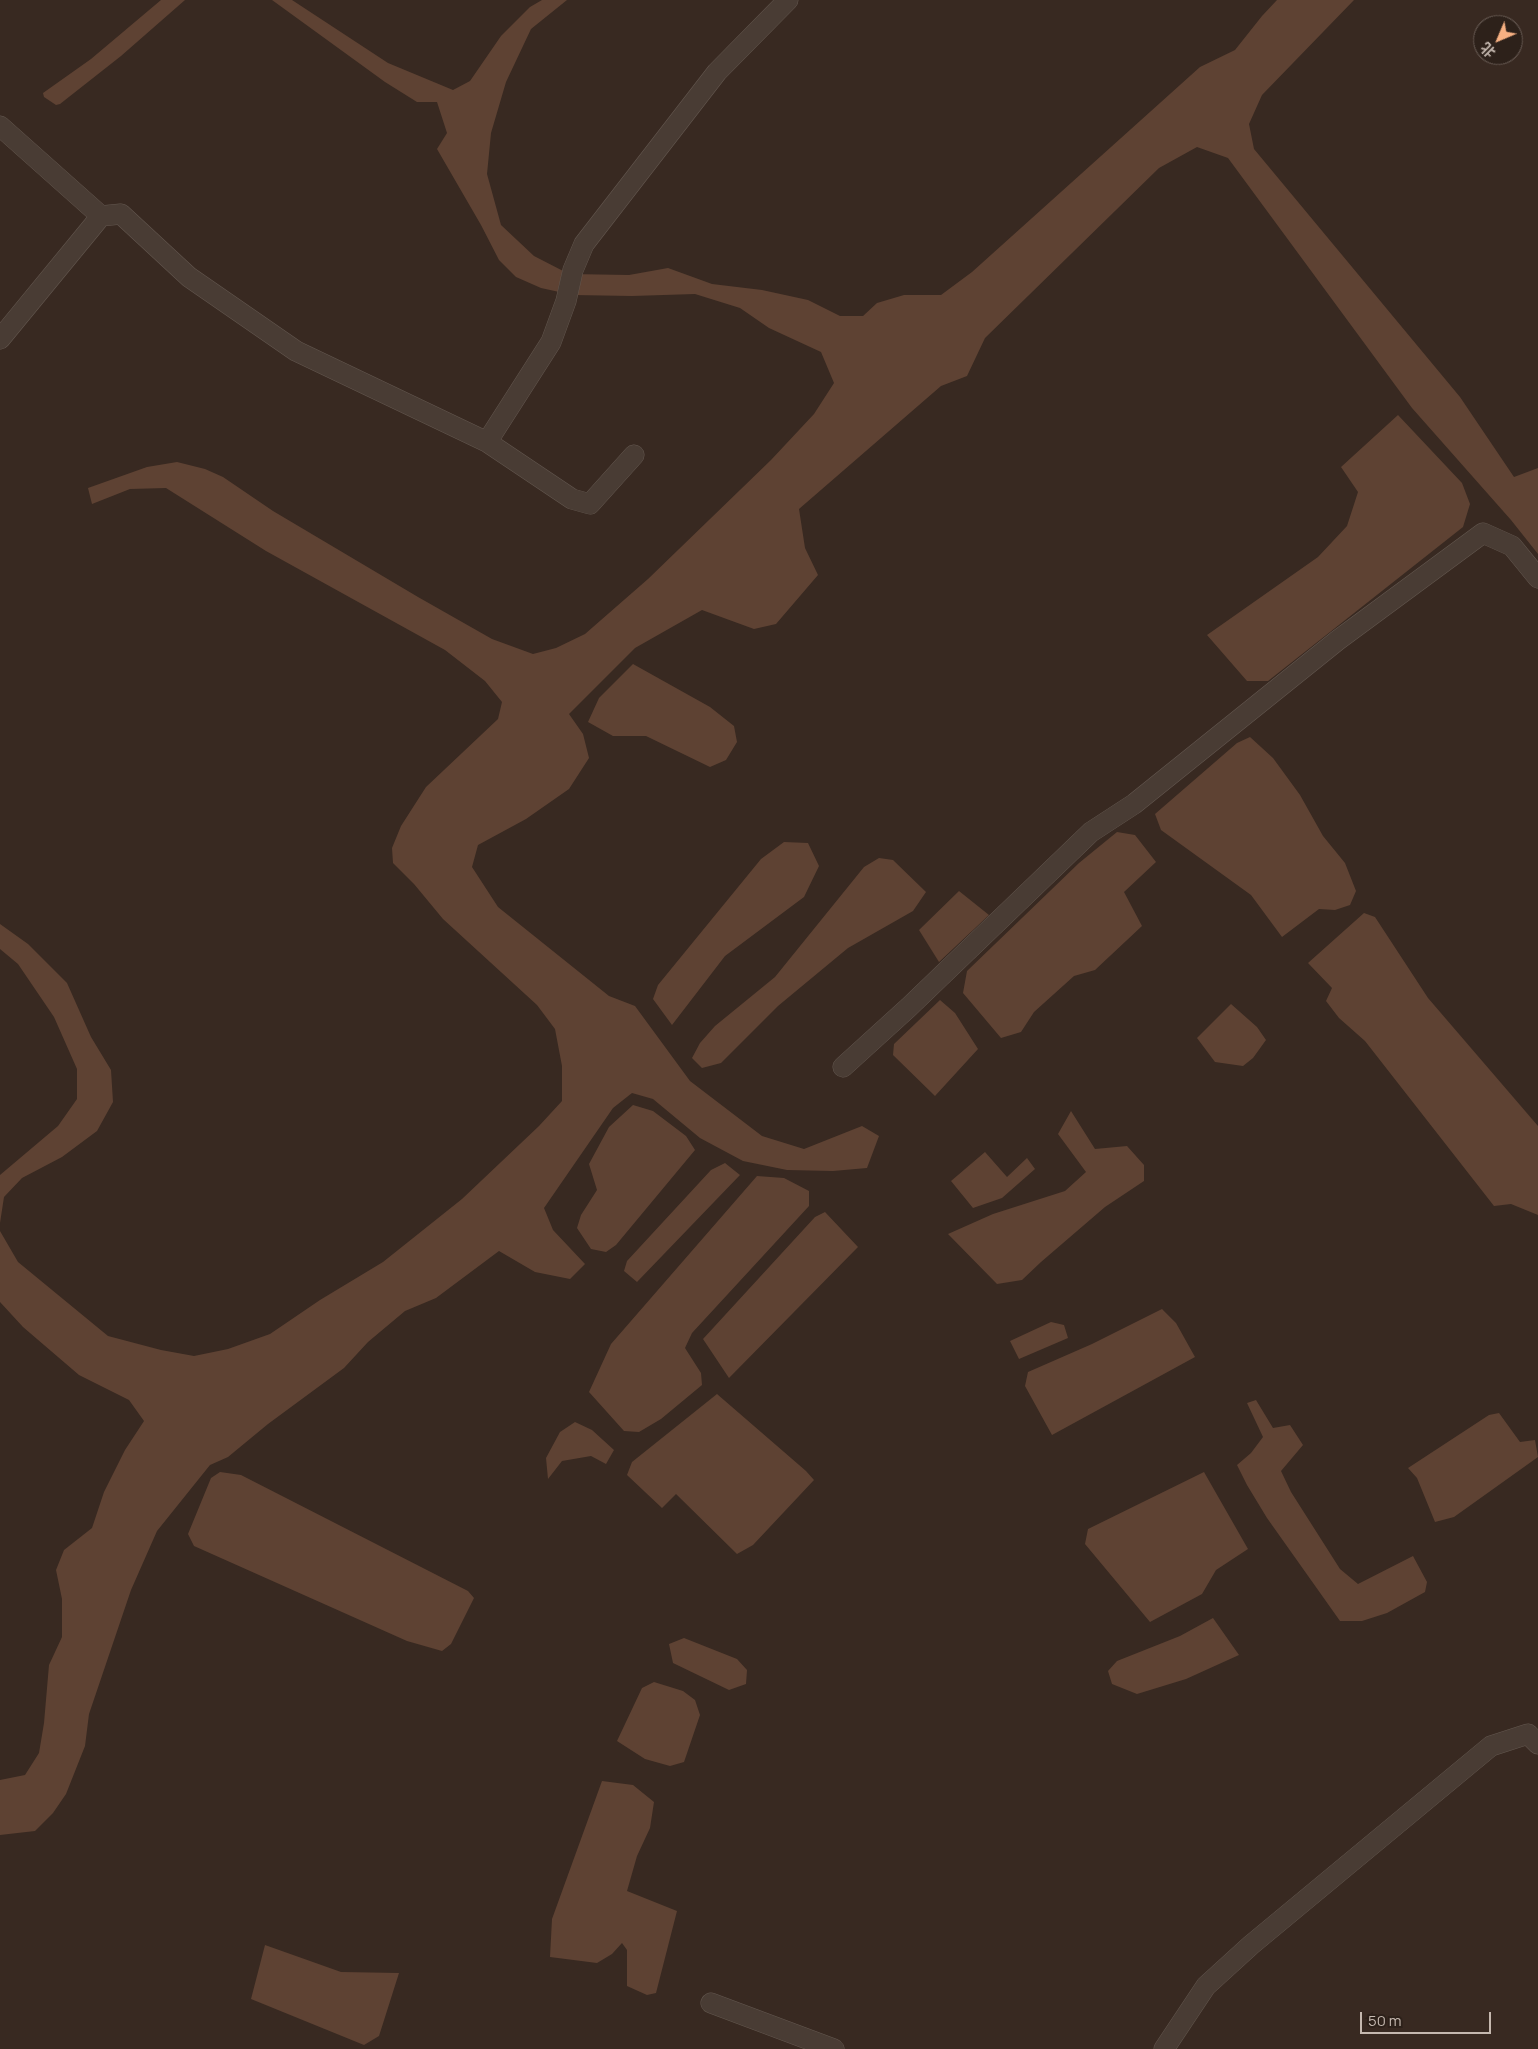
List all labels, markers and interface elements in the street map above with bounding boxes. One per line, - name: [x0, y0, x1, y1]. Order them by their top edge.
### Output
- north arrow: [1473, 15, 1523, 65]
- text: 北: [1476, 39, 1499, 62]
- scale bar: [1363, 2002, 1494, 2034]
- text: 50 m: [1368, 2010, 1402, 2031]

